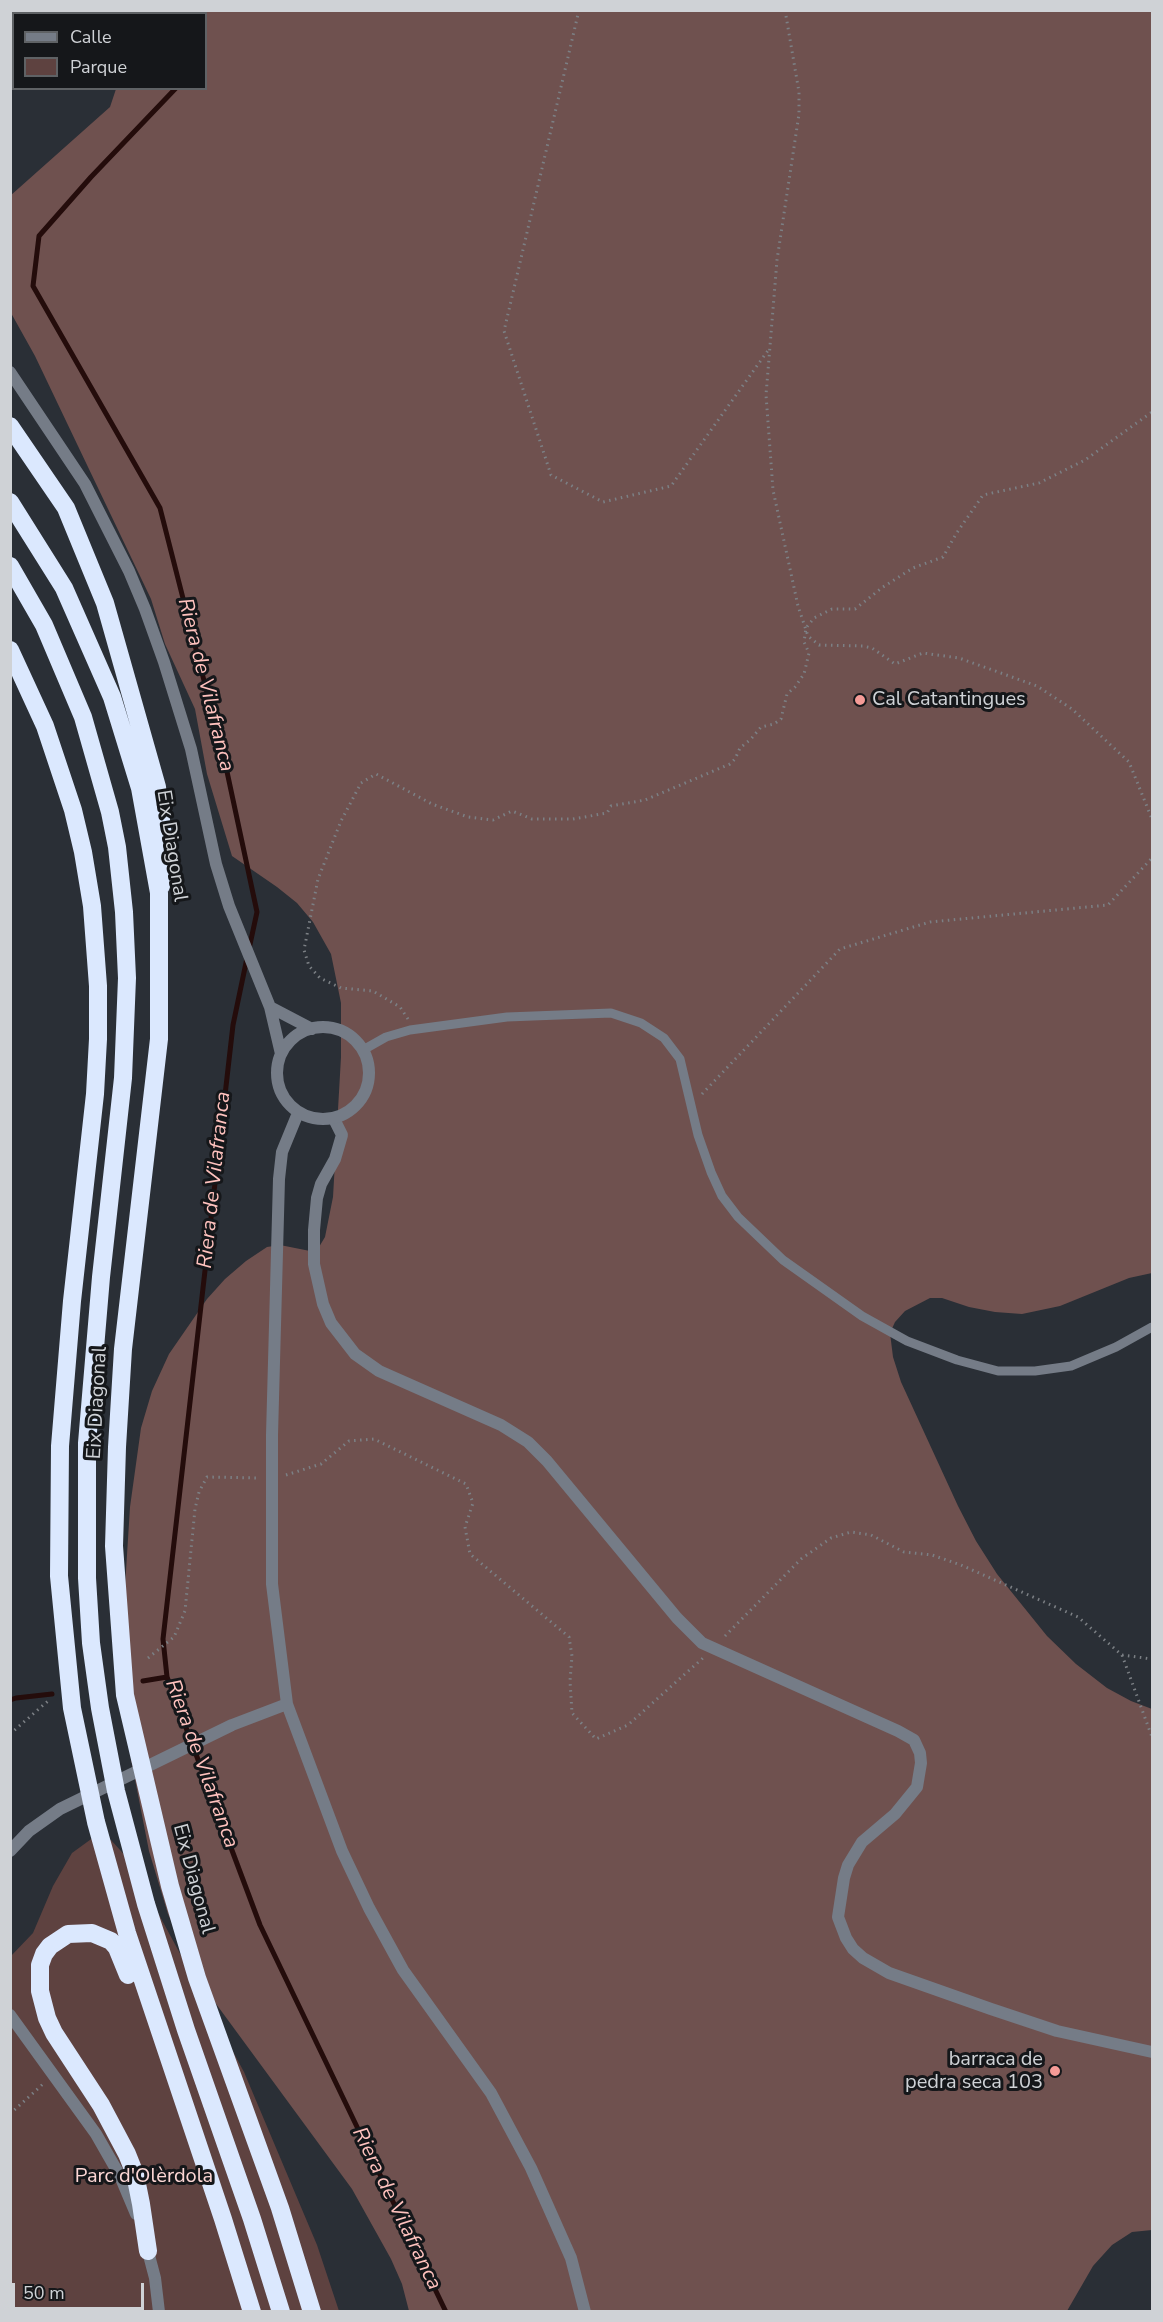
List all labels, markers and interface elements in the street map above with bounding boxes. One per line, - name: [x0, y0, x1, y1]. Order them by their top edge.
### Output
- legend: [12, 12, 207, 90]
- text: Calle: [70, 25, 112, 49]
- text: Parque: [70, 55, 127, 79]
- water label: Riera de Vilafranca: [171, 596, 239, 774]
- place label: Cal Catantingues: [872, 688, 1026, 712]
- marker: Cal Catantingues: [853, 693, 867, 707]
- street label: Eix Diagonal: [150, 788, 192, 904]
- water label: Riera de Vilafranca: [193, 1090, 237, 1270]
- street label: Eix Diagonal: [83, 1346, 113, 1460]
- water label: Riera de Vilafranca: [159, 1676, 243, 1852]
- street label: Eix Diagonal: [167, 1821, 219, 1937]
- place label: barraca de pedra seca 103: [905, 2048, 1043, 2095]
- marker: barraca de pedra seca 103: [1048, 2064, 1062, 2078]
- water label: Riera de Vilafranca: [346, 2124, 446, 2294]
- park label: Parc d'Olèrdola: [75, 2165, 213, 2189]
- scale bar: [15, 2271, 147, 2309]
- text: 50 m: [23, 2281, 65, 2305]

